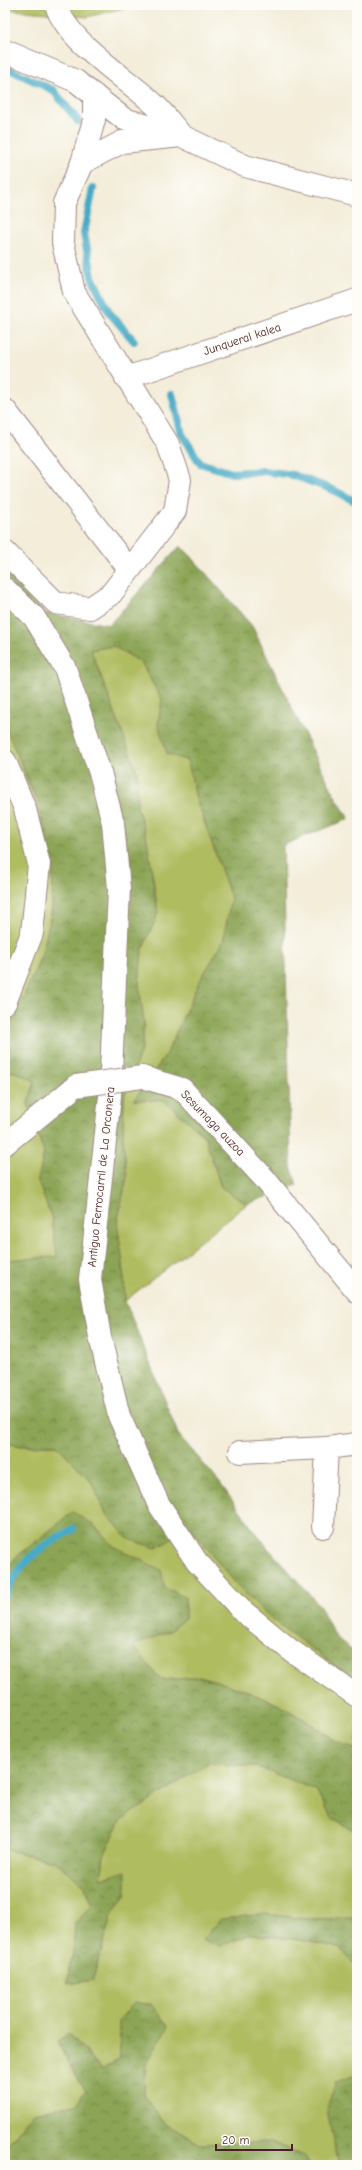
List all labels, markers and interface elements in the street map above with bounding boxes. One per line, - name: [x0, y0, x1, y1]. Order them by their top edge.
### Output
- street label: Junqueral kalea: [202, 320, 282, 358]
- street label: Antiguo Ferrocarril de La Orconera: [85, 1086, 117, 1268]
- street label: Sesumaga auzoa: [178, 1087, 248, 1159]
- scale bar: [216, 2126, 292, 2152]
- text: 20 m: [222, 2133, 250, 2147]

